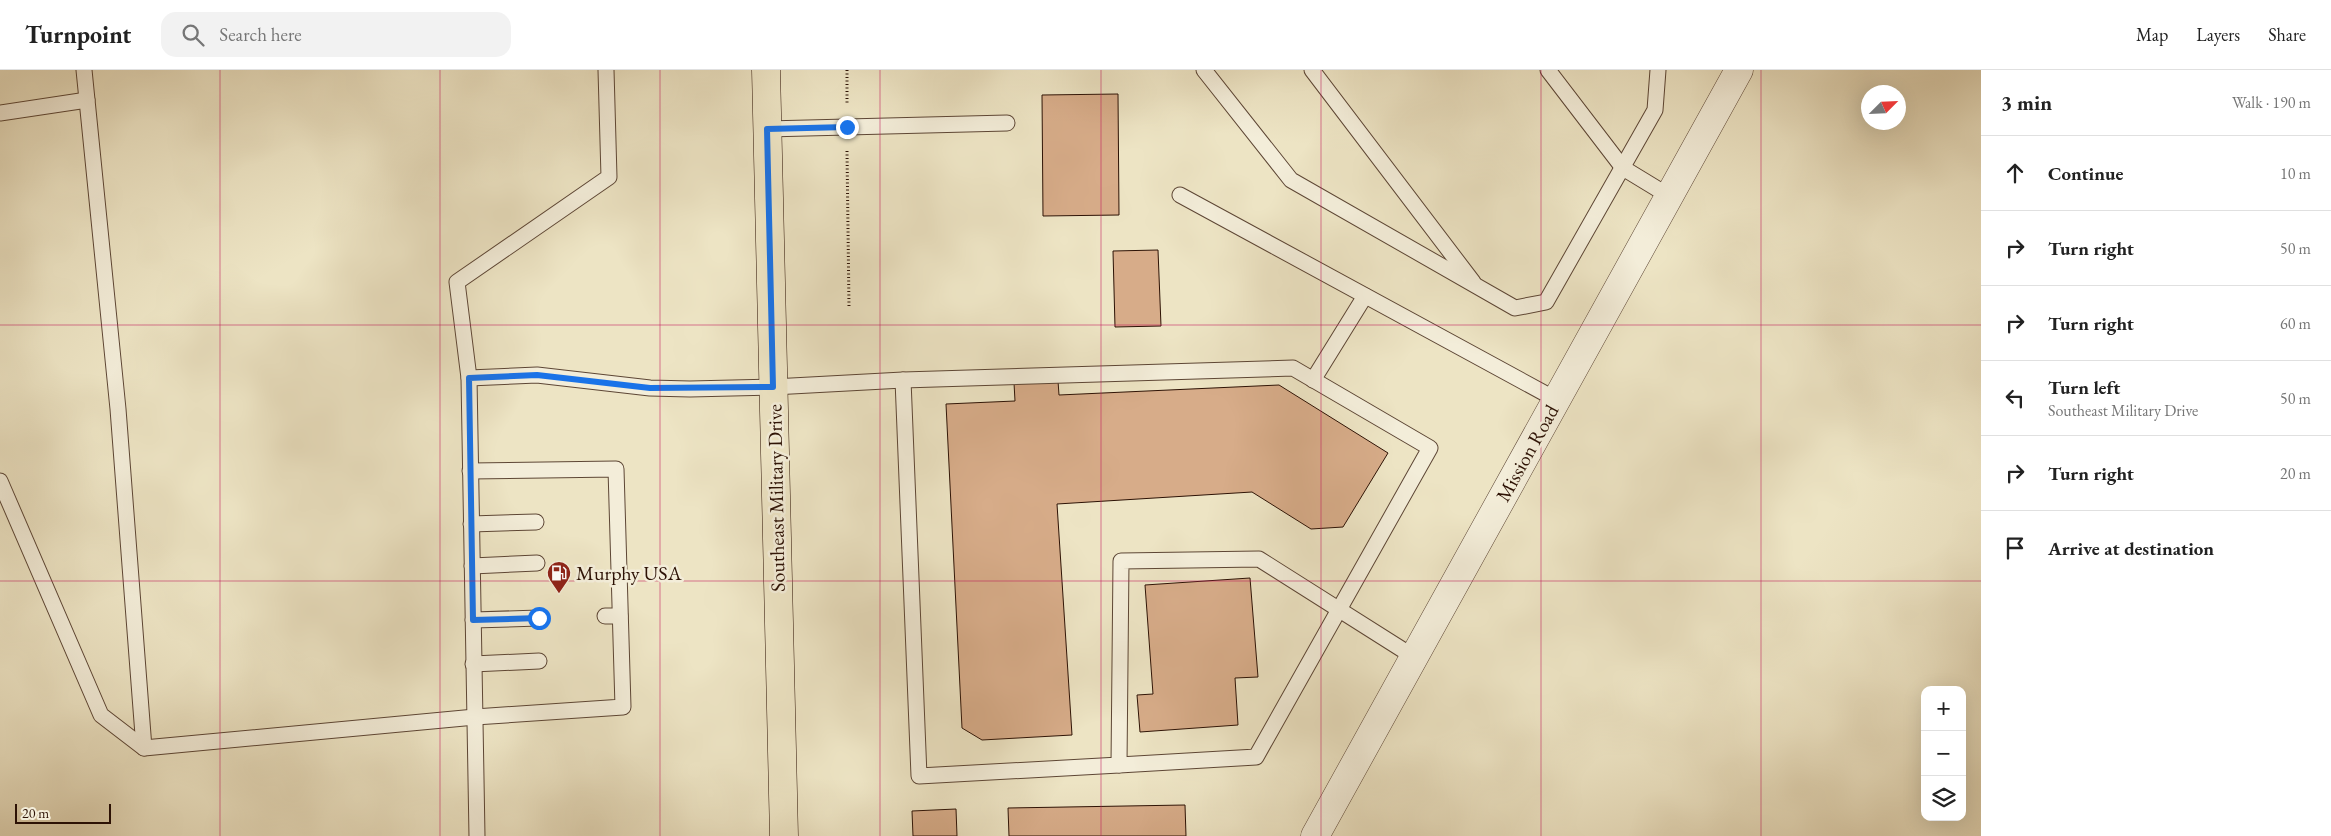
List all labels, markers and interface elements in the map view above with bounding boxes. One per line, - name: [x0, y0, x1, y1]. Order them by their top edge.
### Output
- search box: [161, 12, 511, 57]
- text: Turnpoint: [25, 19, 131, 50]
- icon: search: [179, 21, 207, 49]
- text: Search here: [219, 22, 302, 47]
- text: Map: [2136, 23, 2168, 46]
- text: Layers: [2196, 23, 2240, 46]
- text: Share: [2268, 23, 2306, 46]
- north arrow: [1861, 85, 1906, 130]
- text: 3 min: [2001, 89, 2052, 116]
- text: Walk · 190 m: [2232, 92, 2311, 113]
- route end: [836, 116, 859, 139]
- icon: ahead: [2001, 159, 2029, 187]
- text: Continue: [2048, 161, 2123, 186]
- text: 10 m: [2280, 163, 2311, 184]
- icon: right: [2001, 234, 2029, 262]
- text: Turn right: [2048, 236, 2134, 261]
- text: 50 m: [2280, 238, 2311, 259]
- icon: right: [2001, 309, 2029, 337]
- text: Turn right: [2048, 311, 2134, 336]
- text: 60 m: [2280, 313, 2311, 334]
- text: Turn left: [2048, 375, 2120, 400]
- icon: left: [2001, 384, 2029, 412]
- text: 50 m: [2280, 388, 2311, 409]
- street label: Mission Road: [1490, 399, 1565, 506]
- text: Southeast Military Drive: [2048, 400, 2198, 421]
- street label: Southeast Military Drive: [761, 404, 791, 592]
- icon: right: [2001, 459, 2029, 487]
- text: Turn right: [2048, 461, 2134, 486]
- text: 20 m: [2280, 463, 2311, 484]
- icon: arrive: [2001, 534, 2029, 562]
- text: Arrive at destination: [2048, 536, 2214, 561]
- fuel station icon: Murphy USA: [546, 560, 572, 594]
- place label: Murphy USA: [576, 560, 682, 586]
- route start: [528, 607, 551, 630]
- map controls: [1921, 686, 1966, 821]
- button: +: [1921, 686, 1966, 731]
- button: −: [1921, 731, 1966, 776]
- button: layers: [1921, 776, 1966, 821]
- scale bar: [15, 801, 111, 824]
- text: 20 m: [22, 804, 49, 822]

